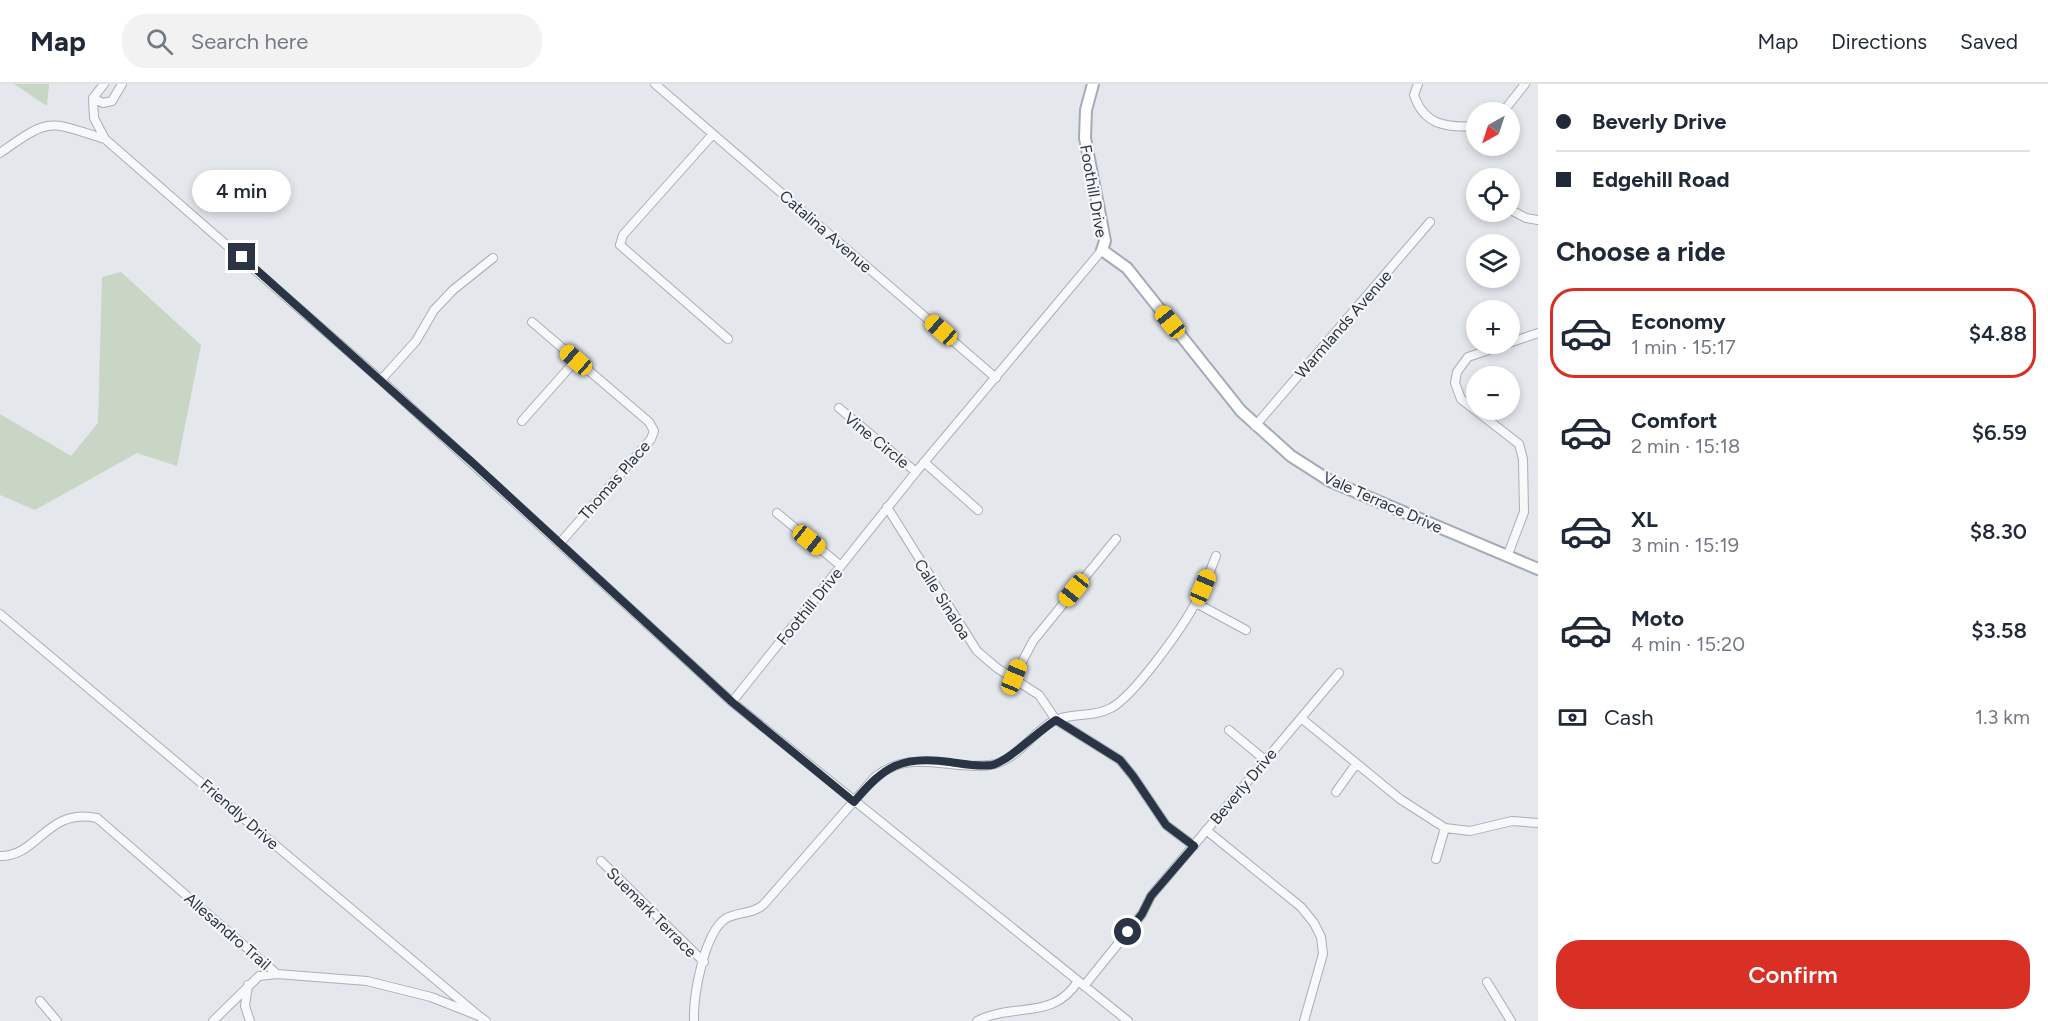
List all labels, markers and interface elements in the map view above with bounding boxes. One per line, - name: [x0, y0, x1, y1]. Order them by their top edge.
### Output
- search box: [122, 14, 542, 68]
- text: Map: [30, 24, 86, 58]
- icon: search: [143, 25, 176, 58]
- text: Search here: [191, 28, 308, 55]
- text: Map: [1757, 29, 1798, 54]
- text: Directions: [1831, 29, 1927, 54]
- text: Saved: [1960, 29, 2018, 54]
- north arrow: [1466, 102, 1520, 156]
- map controls: [1466, 102, 1520, 420]
- text: Beverly Drive: [1592, 108, 1726, 135]
- street label: Foothill Drive: [1076, 143, 1111, 239]
- text: Edgehill Road: [1592, 166, 1730, 193]
- button: locate: [1466, 168, 1520, 222]
- callout: 4 min: [192, 170, 292, 212]
- text: 4 min: [216, 179, 267, 203]
- street label: Catalina Avenue: [776, 186, 876, 277]
- button: layers: [1466, 234, 1520, 288]
- text: Choose a ride: [1556, 235, 1725, 268]
- route end: [228, 243, 255, 270]
- street label: Warmlands Avenue: [1291, 266, 1396, 382]
- button: +: [1466, 300, 1520, 354]
- car: [1152, 302, 1188, 342]
- icon: car: [1559, 306, 1613, 360]
- text: Economy: [1631, 308, 1726, 335]
- car: [922, 311, 960, 349]
- text: $4.88: [1969, 320, 2027, 347]
- text: 1 min · 15:17: [1631, 335, 1736, 359]
- car: [557, 341, 595, 379]
- button: −: [1466, 366, 1520, 420]
- icon: car: [1559, 405, 1613, 459]
- text: Comfort: [1631, 407, 1717, 434]
- street label: Vine Circle: [840, 408, 913, 472]
- text: $6.59: [1972, 419, 2027, 446]
- text: 2 min · 15:18: [1631, 434, 1740, 458]
- street label: Thomas Place: [575, 437, 654, 524]
- street label: Vale Terrace Drive: [1320, 468, 1446, 537]
- icon: car: [1559, 504, 1613, 558]
- text: XL: [1631, 506, 1658, 533]
- text: $8.30: [1970, 518, 2027, 545]
- car: [789, 522, 829, 558]
- text: 3 min · 15:19: [1631, 533, 1739, 557]
- street label: Calle Sinaloa: [910, 556, 975, 643]
- street label: Foothill Drive: [772, 564, 846, 649]
- car: [1188, 567, 1218, 607]
- car: [1056, 570, 1092, 610]
- icon: car: [1559, 603, 1613, 657]
- text: Moto: [1631, 605, 1684, 632]
- text: $3.58: [1971, 617, 2027, 644]
- text: 4 min · 15:20: [1631, 632, 1745, 656]
- car: [999, 657, 1029, 697]
- icon: cash: [1556, 701, 1589, 734]
- text: Cash: [1604, 704, 1654, 731]
- text: 1.3 km: [1975, 705, 2030, 729]
- street label: Beverly Drive: [1206, 744, 1281, 828]
- street label: Friendly Drive: [197, 775, 283, 854]
- street label: Suemark Terrace: [603, 863, 701, 961]
- street label: Allesandro Trail: [181, 889, 275, 974]
- route start: [1114, 918, 1141, 945]
- button: Confirm: [1556, 940, 2030, 1009]

